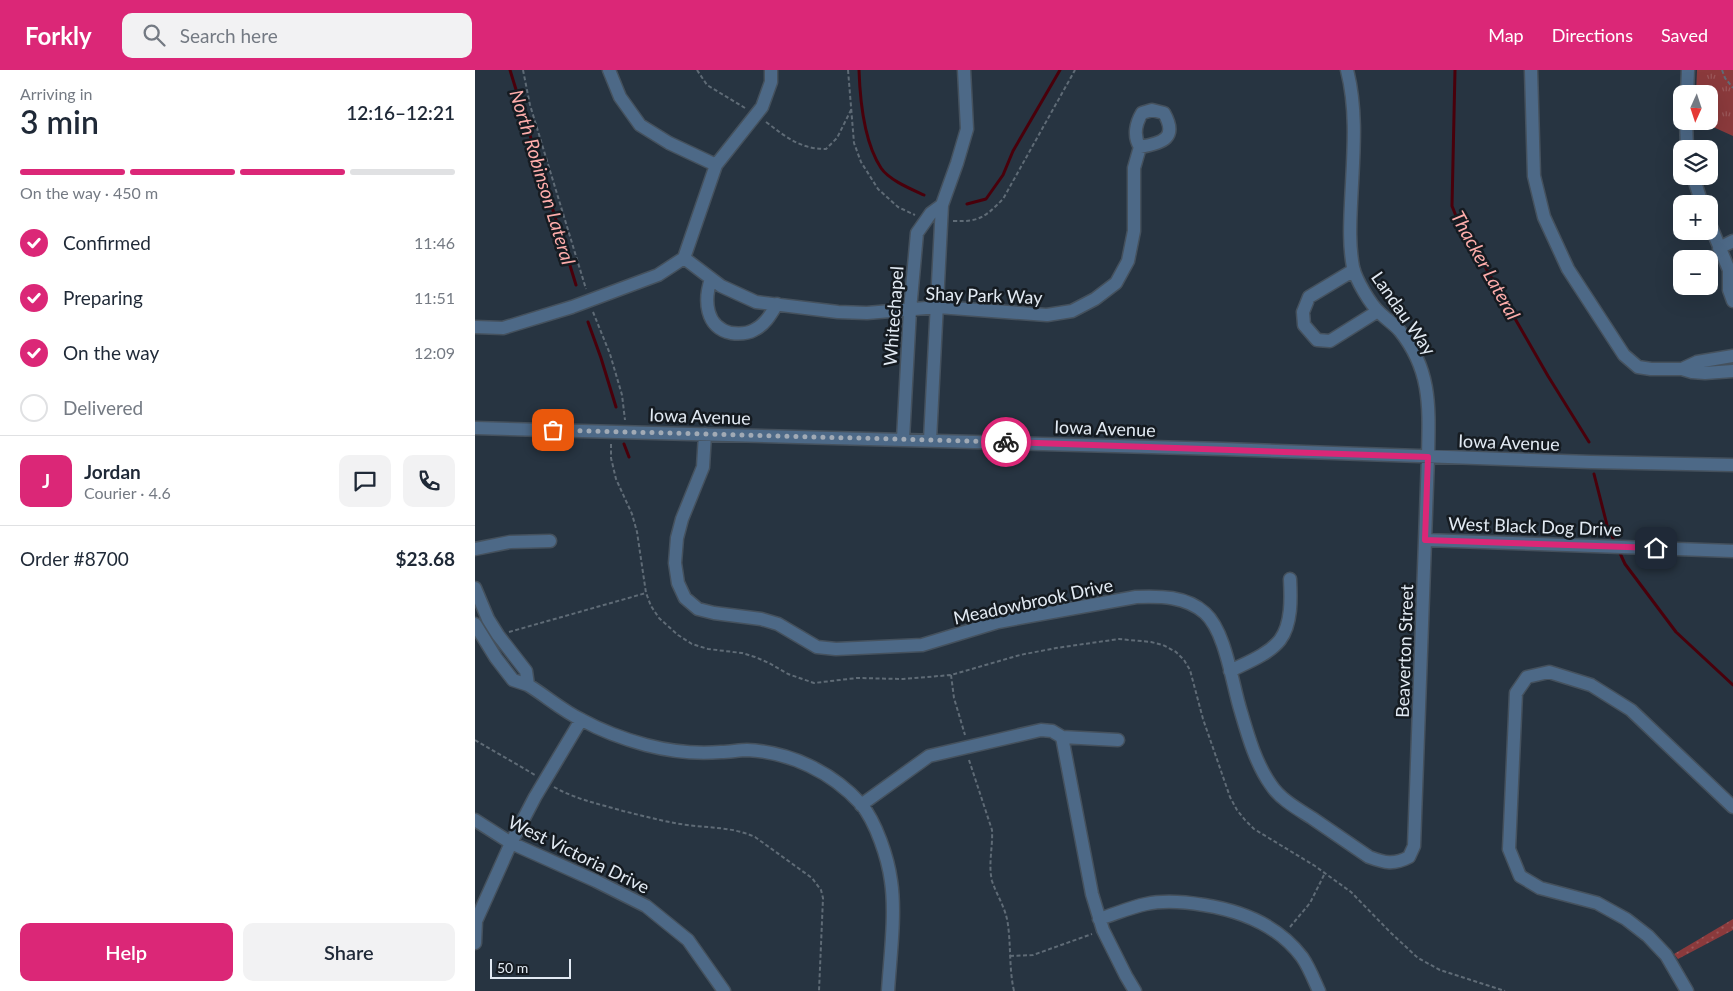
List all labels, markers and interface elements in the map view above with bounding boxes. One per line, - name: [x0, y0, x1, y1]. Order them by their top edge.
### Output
- search box: [122, 13, 472, 58]
- text: Forkly: [25, 21, 92, 50]
- icon: search: [140, 21, 168, 49]
- text: Search here: [180, 24, 278, 47]
- text: Map: [1488, 24, 1524, 46]
- text: Directions: [1552, 24, 1633, 46]
- text: Saved: [1661, 24, 1708, 46]
- text: Arriving in: [20, 84, 93, 103]
- north arrow: [1673, 85, 1717, 130]
- map controls: [1673, 85, 1718, 295]
- water label: North Robinson Lateral: [505, 87, 581, 267]
- text: 12:16–12:21: [346, 101, 455, 124]
- text: 3 min: [20, 102, 99, 141]
- button: layers: [1673, 140, 1718, 185]
- text: On the way · 450 m: [20, 183, 158, 202]
- button: +: [1673, 195, 1718, 240]
- water label: Thacker Lateral: [1447, 207, 1525, 323]
- icon: check: [20, 229, 48, 257]
- text: Confirmed: [63, 231, 151, 254]
- text: 11:46: [414, 233, 455, 252]
- button: −: [1673, 250, 1718, 295]
- street label: Whitechapel: [879, 265, 907, 367]
- street label: Landau Way: [1367, 267, 1441, 360]
- street label: Shay Park Way: [925, 282, 1044, 308]
- icon: check: [20, 284, 48, 312]
- text: Preparing: [63, 286, 143, 309]
- text: 11:51: [414, 288, 455, 307]
- icon: check: [20, 339, 48, 367]
- text: On the way: [63, 341, 159, 364]
- text: 12:09: [414, 343, 455, 362]
- text: Delivered: [63, 396, 143, 419]
- street label: Iowa Avenue: [649, 403, 751, 429]
- pin: [532, 409, 574, 451]
- street label: Iowa Avenue: [1054, 415, 1156, 441]
- icon: bag: [539, 416, 567, 444]
- courier: [981, 417, 1031, 467]
- icon: bike: [992, 428, 1020, 456]
- street label: Iowa Avenue: [1458, 429, 1560, 455]
- button: chat: [339, 455, 391, 507]
- button: phone: [403, 455, 455, 507]
- text: Jordan: [84, 460, 141, 483]
- text: J: [42, 469, 50, 492]
- text: Courier · 4.6: [84, 483, 171, 502]
- street label: West Black Dog Drive: [1448, 512, 1622, 540]
- pin: [1635, 527, 1677, 569]
- icon: home: [1642, 534, 1670, 562]
- text: Order #8700: [20, 547, 129, 570]
- text: $23.68: [395, 547, 455, 570]
- street label: Meadowbrook Drive: [951, 573, 1115, 629]
- street label: Beaverton Street: [1391, 583, 1417, 718]
- street label: West Victoria Drive: [505, 810, 653, 898]
- button: Help: [20, 923, 233, 981]
- button: Share: [243, 923, 455, 981]
- scale bar: [490, 956, 571, 979]
- text: 50 m: [497, 959, 528, 976]

